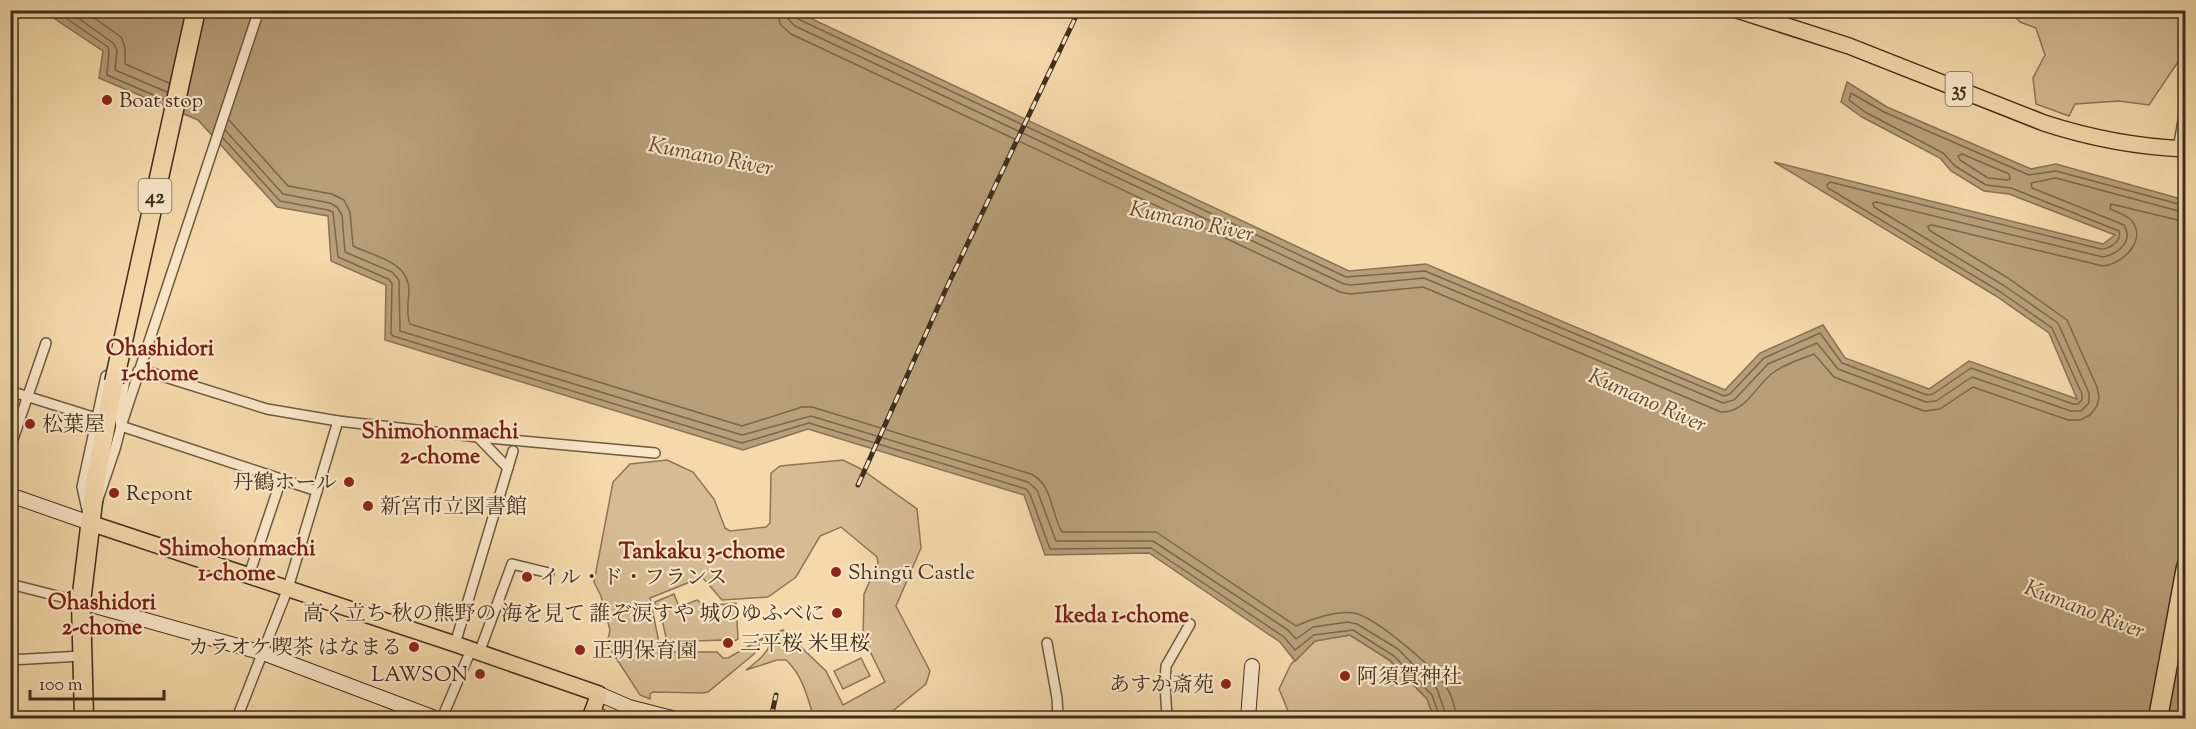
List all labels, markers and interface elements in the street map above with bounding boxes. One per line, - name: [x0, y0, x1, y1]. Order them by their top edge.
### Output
- road number: 35: [1946, 72, 1972, 106]
- place label: Boat stop: [119, 87, 203, 117]
- marker: Boat stop: [100, 93, 114, 107]
- water label: Kumano River: [645, 130, 776, 186]
- road number: 42: [138, 179, 172, 213]
- water label: Kumano River: [1126, 194, 1257, 252]
- district label: Ohashidori 1-chome: [106, 334, 215, 391]
- water label: Kumano River: [1583, 361, 1711, 442]
- place label: 松葉屋: [42, 411, 105, 441]
- marker: 松葉屋: [23, 417, 37, 431]
- district label: Shimohonmachi 2-chome: [362, 417, 519, 474]
- place label: 丹鶴ホール: [232, 469, 337, 499]
- marker: 丹鶴ホール: [342, 475, 356, 489]
- place label: Repont: [126, 480, 193, 510]
- marker: Repont: [107, 486, 121, 500]
- place label: 新宮市立図書館: [380, 493, 527, 523]
- marker: 新宮市立図書館: [361, 499, 375, 513]
- district label: Shimohonmachi 1-chome: [159, 534, 316, 591]
- district label: Tankaku 3-chome: [619, 537, 785, 569]
- place label: Shingū Castle: [848, 559, 975, 589]
- place label: イル・ド・フランス: [539, 564, 727, 594]
- marker: Shingū Castle: [829, 565, 843, 579]
- marker: イル・ド・フランス: [520, 570, 534, 584]
- water label: Kumano River: [2019, 573, 2149, 648]
- district label: Ohashidori 2-chome: [48, 588, 157, 645]
- place label: 高く立ち 秋の熊野の 海を見て 誰ぞ涙すや 城のゆふべに: [303, 600, 825, 630]
- district label: Ikeda 1-chome: [1055, 601, 1189, 633]
- marker: 高く立ち 秋の熊野の 海を見て 誰ぞ涙すや 城のゆふべに: [830, 606, 844, 620]
- place label: 三平桜 米里桜: [740, 630, 870, 660]
- place label: カラオケ喫茶 はなまる: [188, 634, 402, 664]
- marker: 三平桜 米里桜: [721, 636, 735, 650]
- place label: 正明保育園: [592, 637, 697, 667]
- marker: カラオケ喫茶 はなまる: [407, 640, 421, 654]
- marker: 正明保育園: [573, 643, 587, 657]
- place label: LAWSON: [372, 661, 468, 691]
- scale bar: [30, 663, 164, 701]
- place label: 阿須賀神社: [1357, 663, 1462, 693]
- marker: LAWSON: [473, 667, 487, 681]
- marker: 阿須賀神社: [1338, 669, 1352, 683]
- place label: あすか斎苑: [1109, 671, 1214, 701]
- text: 100 m: [39, 673, 83, 699]
- marker: あすか斎苑: [1219, 677, 1233, 691]

